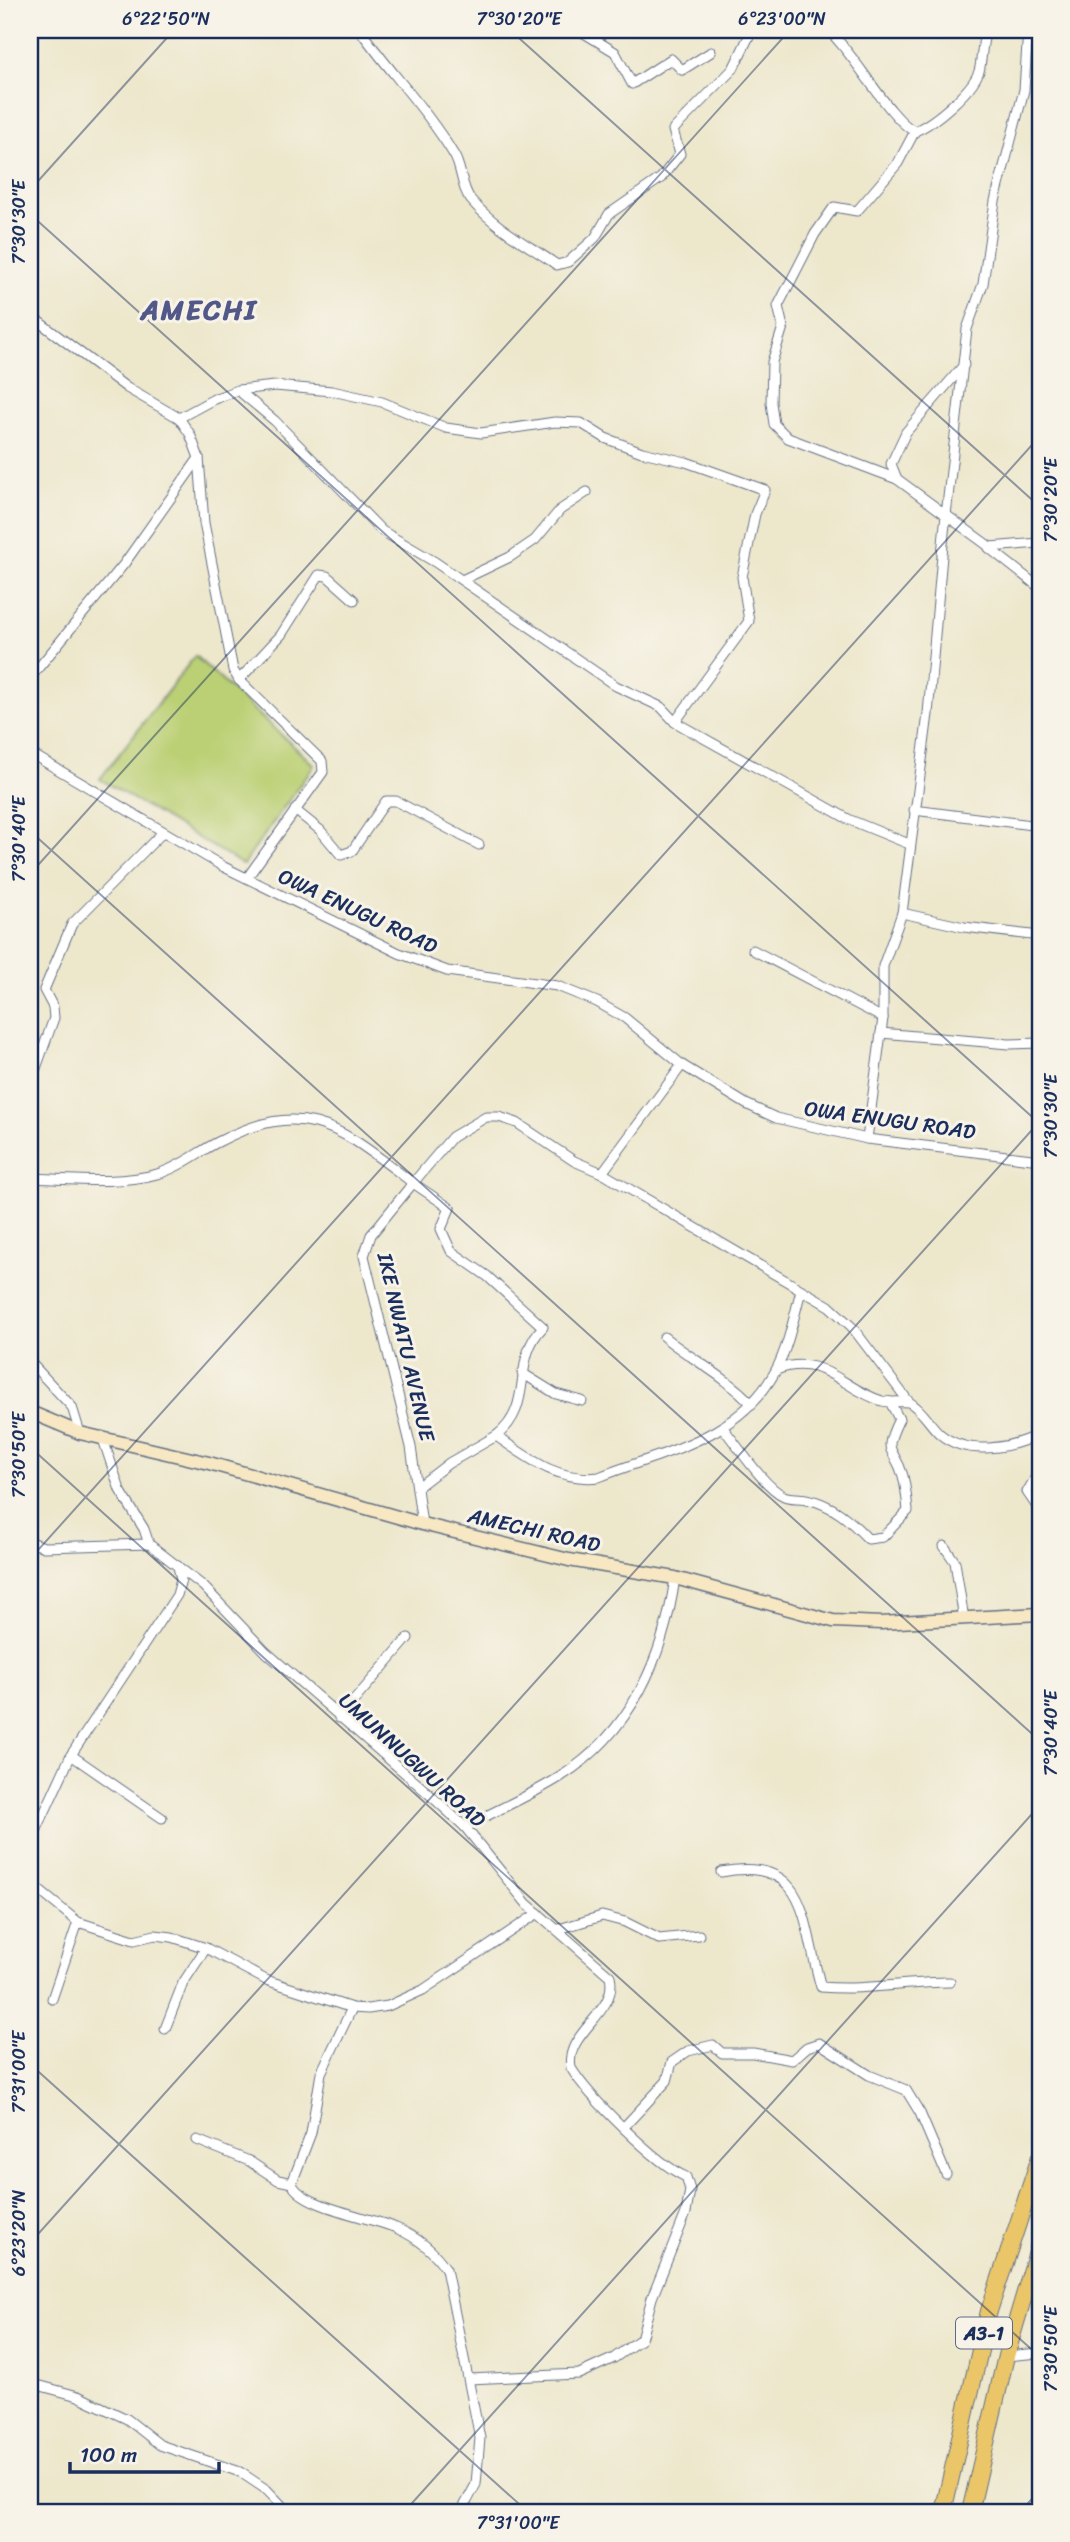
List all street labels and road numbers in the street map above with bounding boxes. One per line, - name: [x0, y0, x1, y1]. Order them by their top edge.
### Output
- street label: OWA ENUGU ROAD: [272, 857, 445, 965]
- street label: OWA ENUGU ROAD: [802, 1089, 978, 1151]
- street label: IKE NWATU AVENUE: [366, 1248, 446, 1446]
- street label: AMECHI ROAD: [463, 1496, 604, 1564]
- street label: UMUNNUGWU ROAD: [329, 1683, 495, 1838]
- road number: A3-1: [956, 2318, 1012, 2348]

